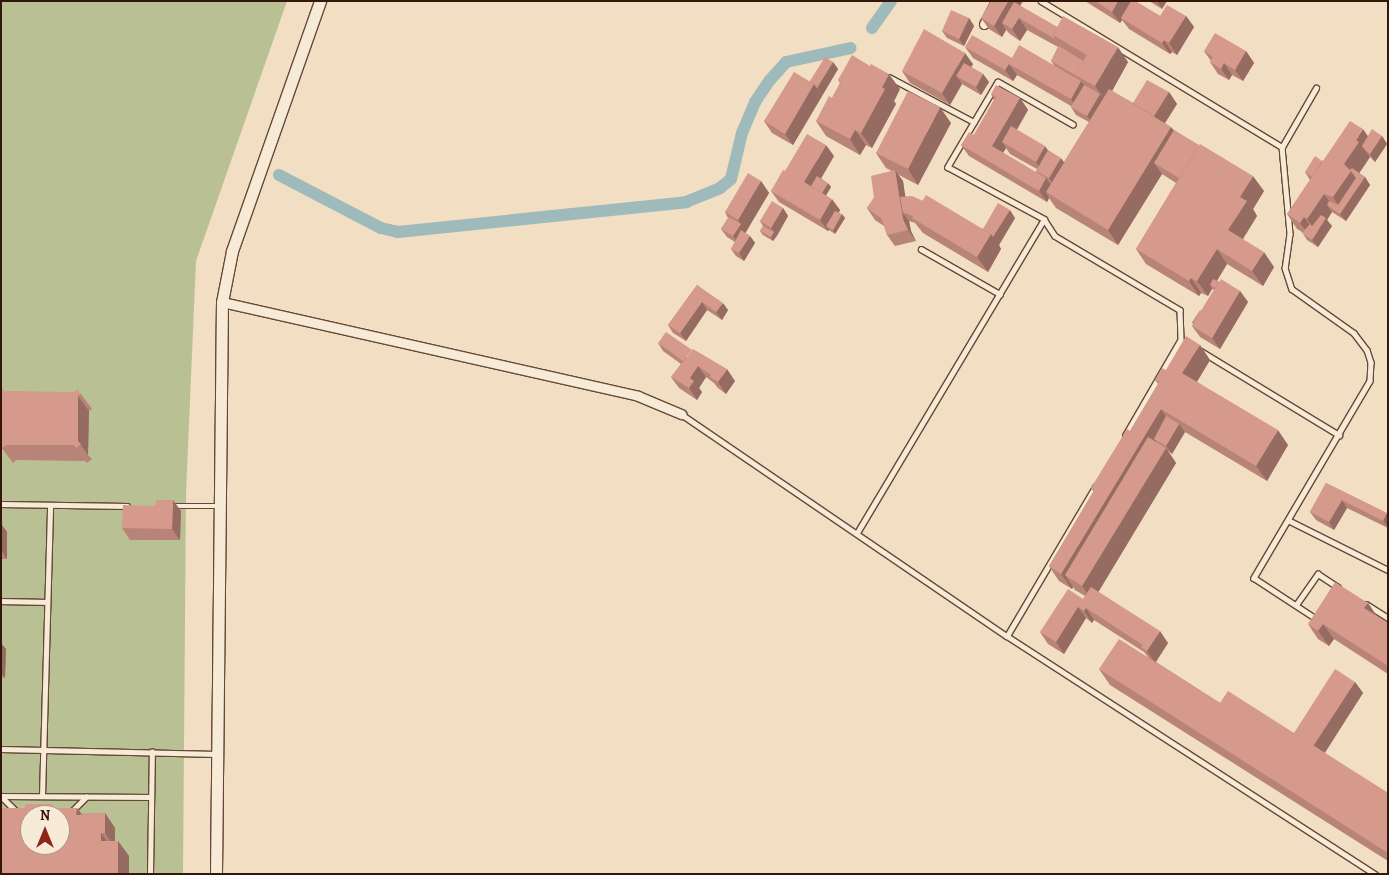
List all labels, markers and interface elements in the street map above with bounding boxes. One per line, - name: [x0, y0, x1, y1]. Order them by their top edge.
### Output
- north arrow: [20, 805, 70, 855]
- text: N: [40, 806, 50, 825]

